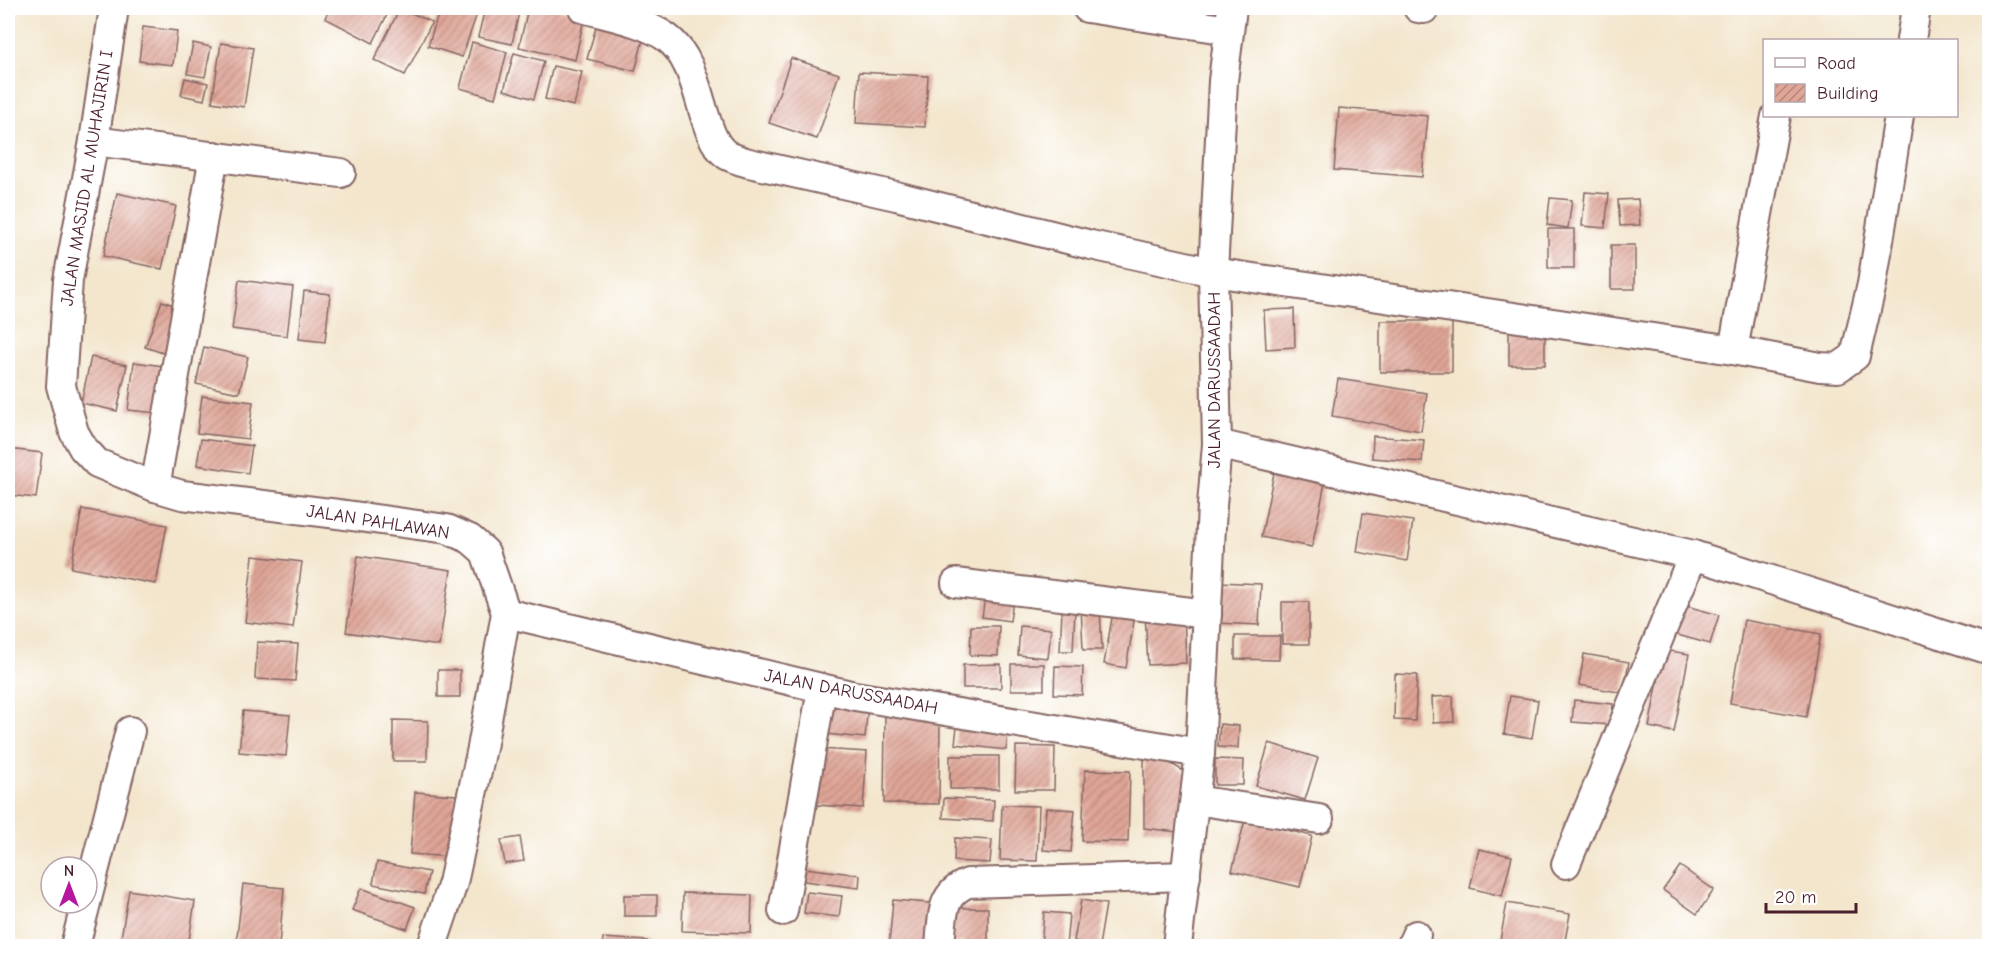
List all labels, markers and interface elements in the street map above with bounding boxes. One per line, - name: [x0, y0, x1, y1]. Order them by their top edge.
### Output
- legend: [1763, 39, 1958, 117]
- street label: JALAN MASJID AL MUHAJIRIN I: [56, 49, 118, 307]
- text: Road: [1817, 53, 1856, 74]
- text: Building: [1817, 83, 1879, 104]
- street label: JALAN DARUSSAADAH: [1204, 292, 1225, 468]
- street label: JALAN PAHLAWAN: [305, 500, 451, 544]
- street label: JALAN DARUSSAADAH: [762, 665, 940, 719]
- north arrow: [39, 855, 99, 915]
- text: N: [64, 862, 74, 880]
- scale bar: [1766, 876, 1856, 914]
- text: 20 m: [1775, 887, 1816, 908]

